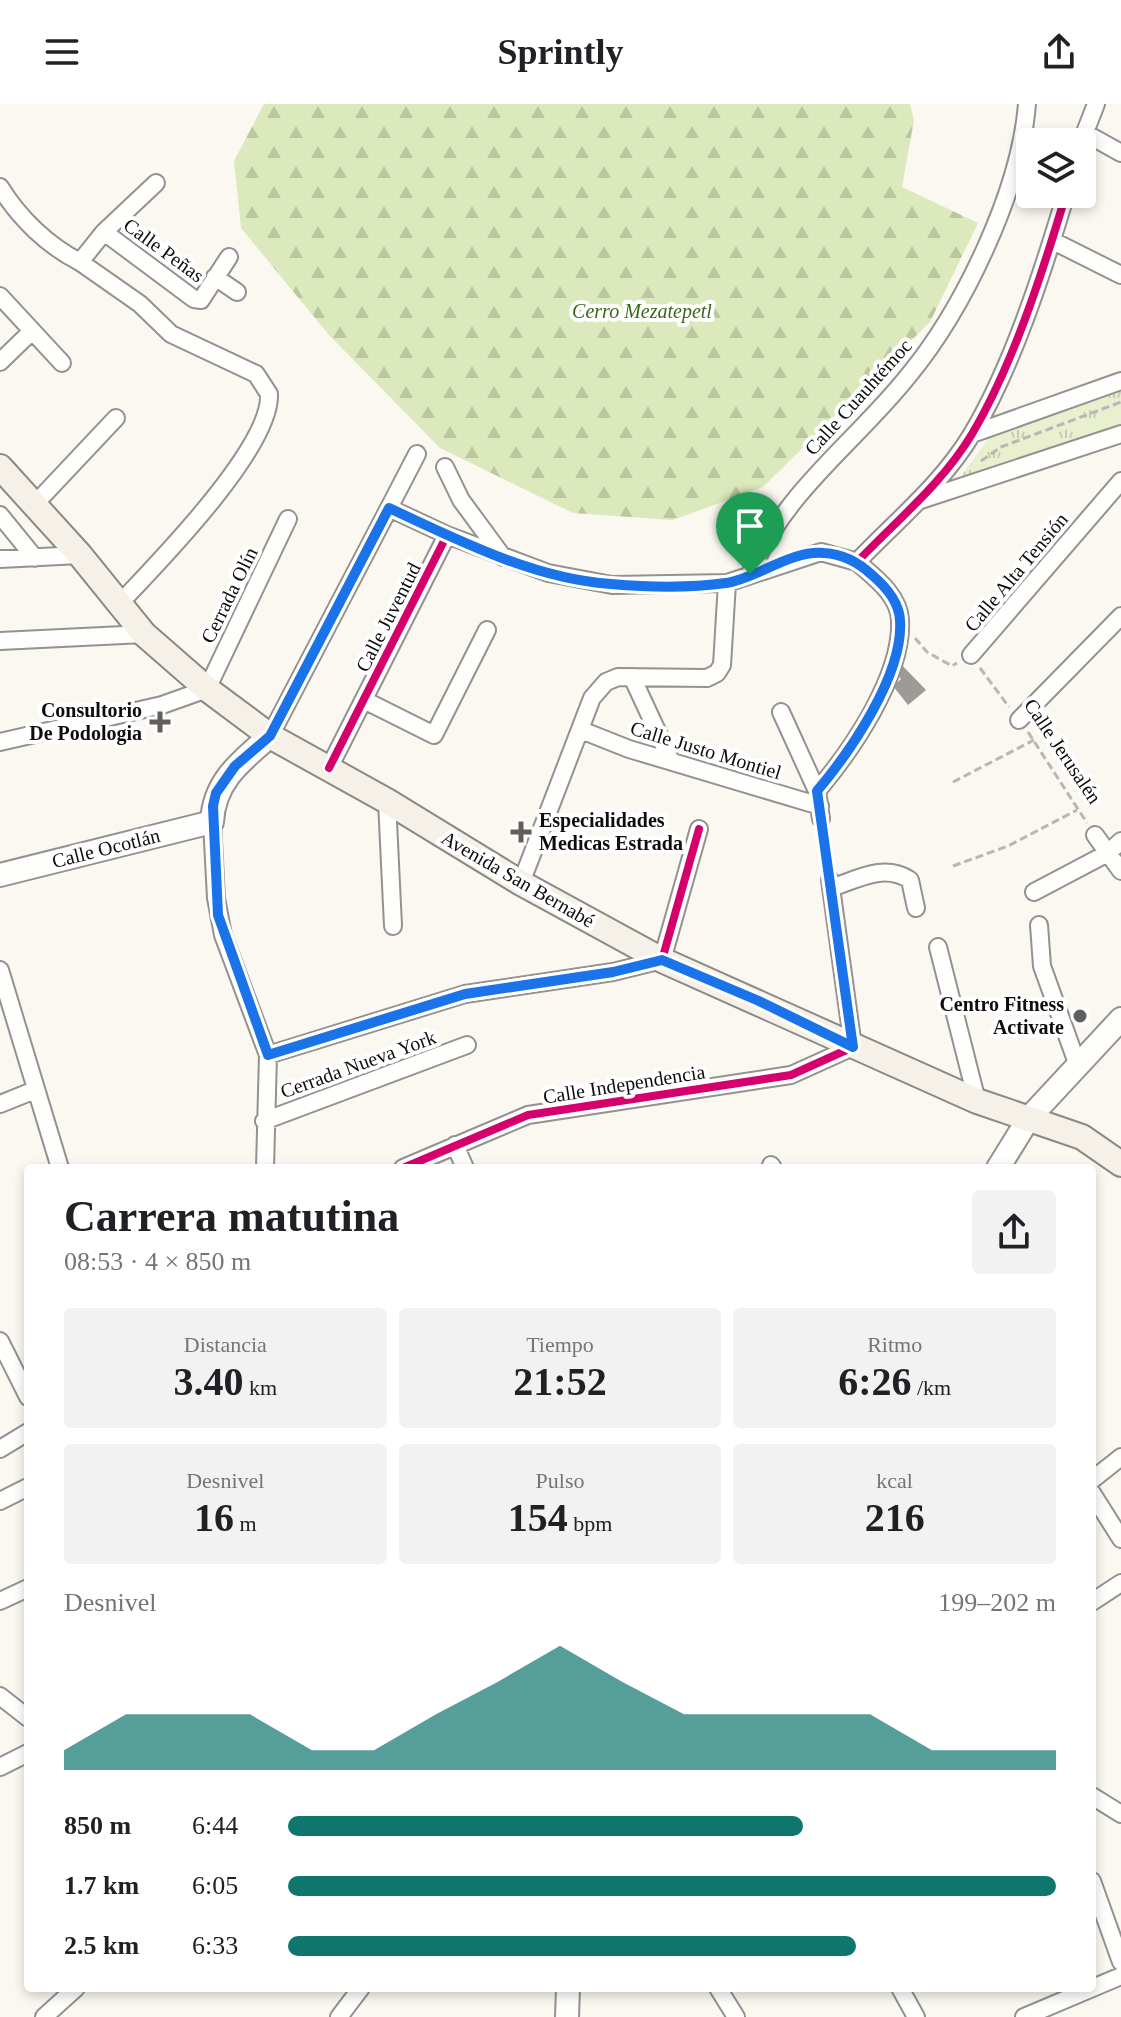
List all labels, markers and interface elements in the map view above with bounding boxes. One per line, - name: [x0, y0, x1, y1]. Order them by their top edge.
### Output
- icon: menu: [40, 30, 84, 74]
- icon: share: [1037, 30, 1081, 74]
- text: Sprintly: [497, 32, 624, 72]
- map controls: [1016, 128, 1096, 208]
- button: layers: [1016, 128, 1096, 208]
- street label: Calle Peñas: [120, 214, 209, 287]
- park label: Cerro Mezatepetl: [572, 300, 712, 323]
- street label: Calle Cuauhtémoc: [800, 334, 916, 459]
- pin: [716, 492, 784, 574]
- icon: arrive: [728, 504, 772, 548]
- street label: Calle Alta Tensión: [960, 508, 1072, 636]
- street label: Cerrada Olín: [196, 544, 262, 646]
- street label: Calle Juventud: [351, 559, 425, 675]
- street label: Calle Jerusalén: [1020, 694, 1106, 808]
- place label: Consultorio De Podologia: [29, 699, 142, 745]
- marker: Consultorio De Podologia: [149, 711, 171, 733]
- street label: Calle Justo Montiel: [628, 717, 785, 784]
- place label: Especialidades Medicas Estrada: [539, 809, 683, 854]
- marker: Especialidades Medicas Estrada: [510, 821, 532, 843]
- street label: Calle Ocotlán: [50, 824, 162, 872]
- street label: Avenida San Bernabé: [438, 826, 598, 932]
- place label: Centro Fitness Activate: [939, 993, 1064, 1038]
- marker: Centro Fitness Activate: [1071, 1007, 1089, 1025]
- street label: Cerrada Nueva York: [277, 1026, 439, 1102]
- street label: Calle Independencia: [541, 1060, 707, 1109]
- button: share: [972, 1190, 1056, 1274]
- text: Carrera matutina: [64, 1192, 399, 1241]
- text: 08:53 · 4 × 850 m: [64, 1247, 251, 1276]
- text: Distancia: [184, 1332, 267, 1357]
- text: Tiempo: [526, 1332, 594, 1357]
- text: Ritmo: [867, 1332, 922, 1357]
- text: 3.40: [174, 1359, 244, 1404]
- text: 21:52: [513, 1359, 607, 1404]
- text: 6:26: [838, 1359, 911, 1404]
- text: km: [244, 1375, 277, 1400]
- text: /km: [911, 1375, 951, 1400]
- text: Desnivel: [186, 1468, 264, 1493]
- text: Pulso: [536, 1468, 584, 1493]
- text: kcal: [876, 1468, 913, 1493]
- text: 16: [194, 1495, 234, 1540]
- text: 154: [508, 1495, 568, 1540]
- text: 216: [865, 1495, 925, 1540]
- text: m: [234, 1511, 257, 1536]
- text: bpm: [568, 1511, 612, 1536]
- text: Desnivel: [64, 1588, 156, 1617]
- text: 199–202 m: [938, 1588, 1056, 1617]
- text: 850 m: [64, 1811, 131, 1840]
- text: 6:44: [192, 1811, 238, 1840]
- text: 1.7 km: [64, 1871, 139, 1900]
- text: 6:05: [192, 1871, 238, 1900]
- text: 2.5 km: [64, 1931, 139, 1960]
- text: 6:33: [192, 1931, 238, 1960]

